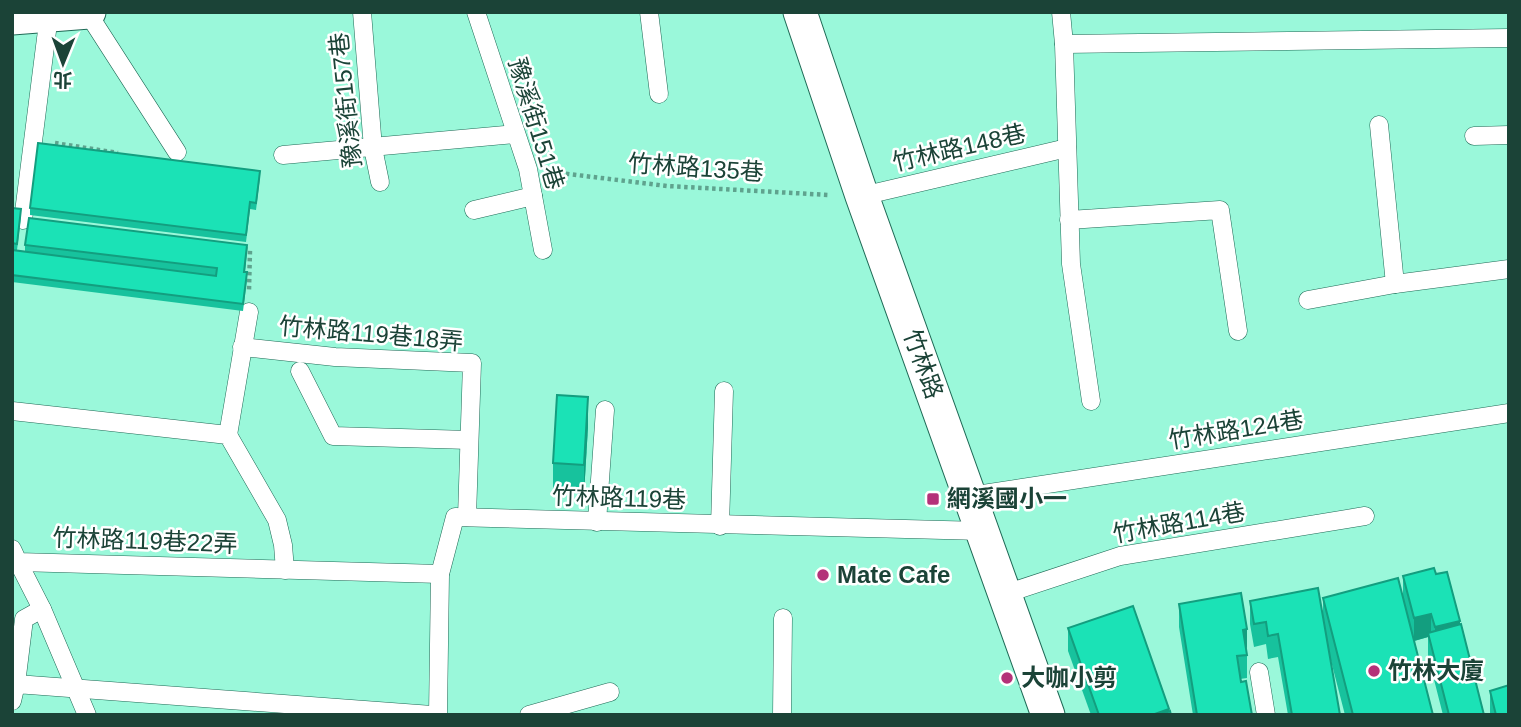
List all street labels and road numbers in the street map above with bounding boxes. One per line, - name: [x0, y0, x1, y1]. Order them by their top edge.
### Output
- street label: 豫溪街157巷: [325, 31, 366, 169]
- street label: 豫溪街151巷: [504, 55, 569, 193]
- street label: 竹林路148巷: [890, 119, 1028, 176]
- street label: 竹林路135巷: [627, 149, 765, 186]
- street label: 竹林路119巷18弄: [278, 312, 464, 355]
- street label: 竹林路: [898, 325, 948, 402]
- street label: 竹林路124巷: [1167, 406, 1305, 453]
- street label: 竹林路119巷: [551, 482, 687, 513]
- street label: 竹林路114巷: [1110, 498, 1247, 547]
- street label: 竹林路119巷22弄: [52, 524, 238, 557]

